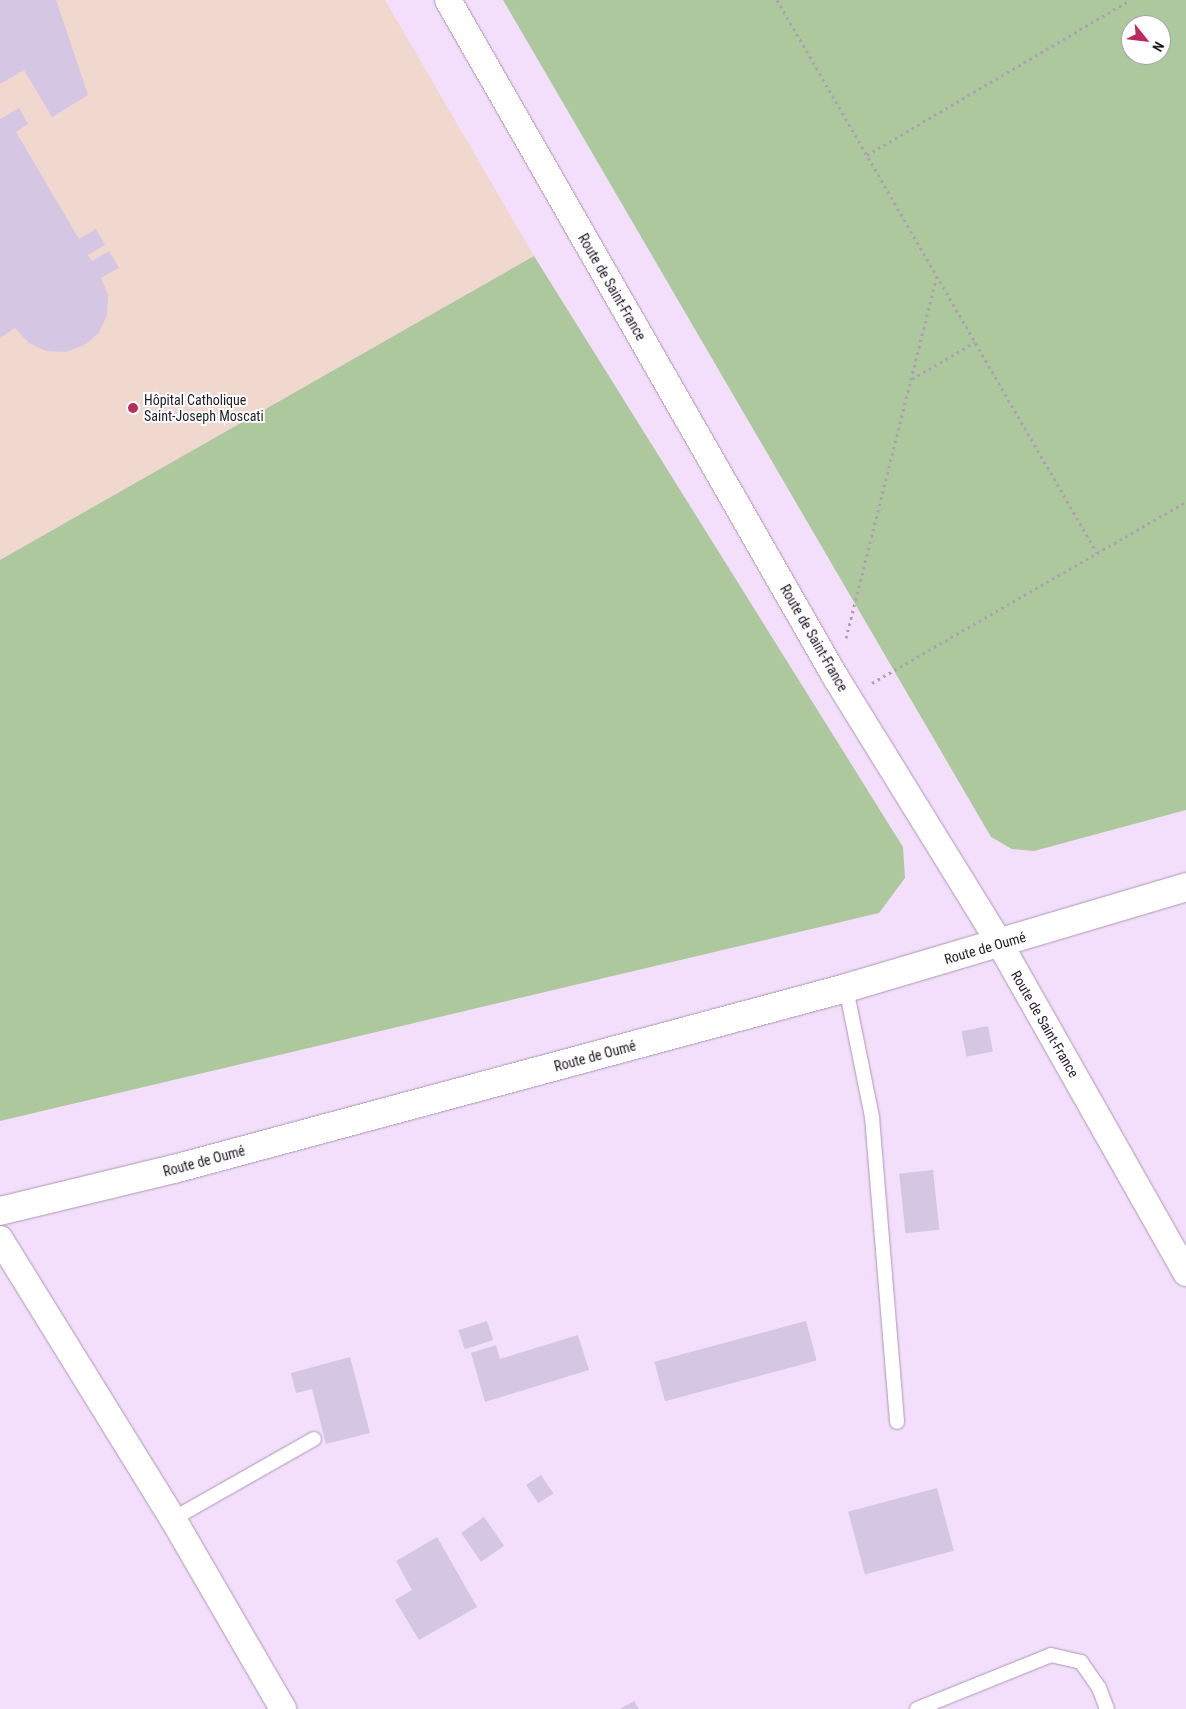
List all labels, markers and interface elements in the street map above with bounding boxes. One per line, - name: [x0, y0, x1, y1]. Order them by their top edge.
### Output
- north arrow: [1121, 15, 1171, 65]
- text: N: [1149, 39, 1167, 54]
- street label: Route de Saint-France: [575, 231, 649, 343]
- place label: Hôpital Catholique Saint-Joseph Moscati: [144, 392, 264, 424]
- marker: Hôpital Catholique Saint-Joseph Moscati: [126, 401, 140, 415]
- street label: Route de Saint-France: [777, 582, 851, 694]
- street label: Route de Oumé: [942, 928, 1028, 968]
- street label: Route de Saint-France: [1008, 968, 1082, 1080]
- street label: Route de Oumé: [552, 1037, 638, 1075]
- street label: Route de Oumé: [161, 1142, 247, 1180]

